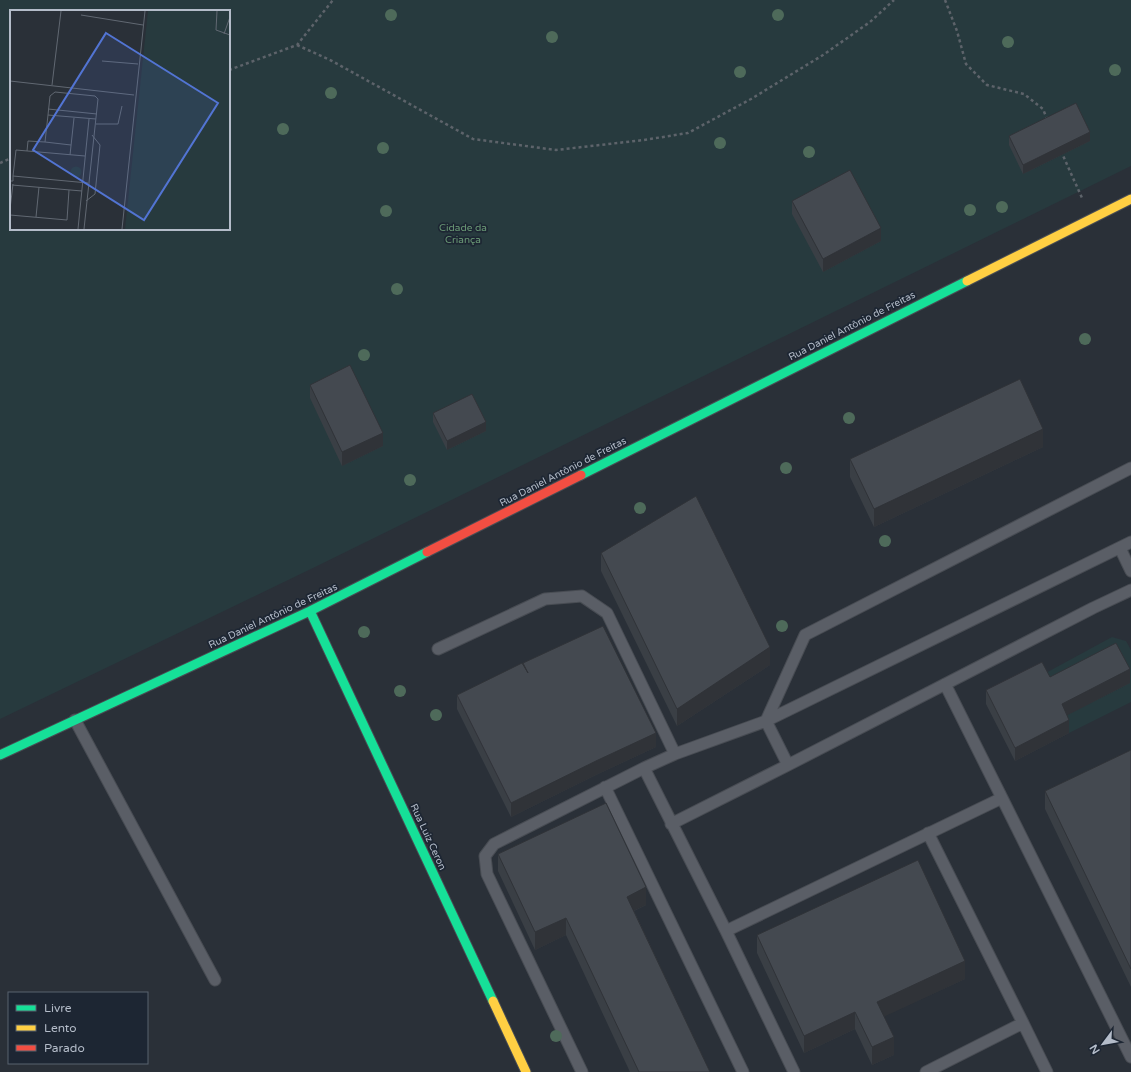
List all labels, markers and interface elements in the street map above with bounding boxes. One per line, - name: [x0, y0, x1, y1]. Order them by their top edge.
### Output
- inset map: [10, 10, 230, 230]
- park label: Cidade da Criança: [439, 222, 487, 246]
- street label: Rua Daniel Antônio de Freitas: [787, 289, 918, 363]
- street label: Rua Daniel Antônio de Freitas: [498, 435, 629, 509]
- street label: Rua Daniel Antônio de Freitas: [207, 581, 339, 651]
- street label: Rua Luiz Ceron: [407, 802, 449, 872]
- legend: [8, 992, 148, 1064]
- text: Livre: [44, 1001, 72, 1015]
- text: Lento: [44, 1021, 77, 1035]
- north arrow: [1083, 1024, 1123, 1064]
- text: Parado: [44, 1041, 85, 1055]
- text: N: [1087, 1042, 1103, 1056]

